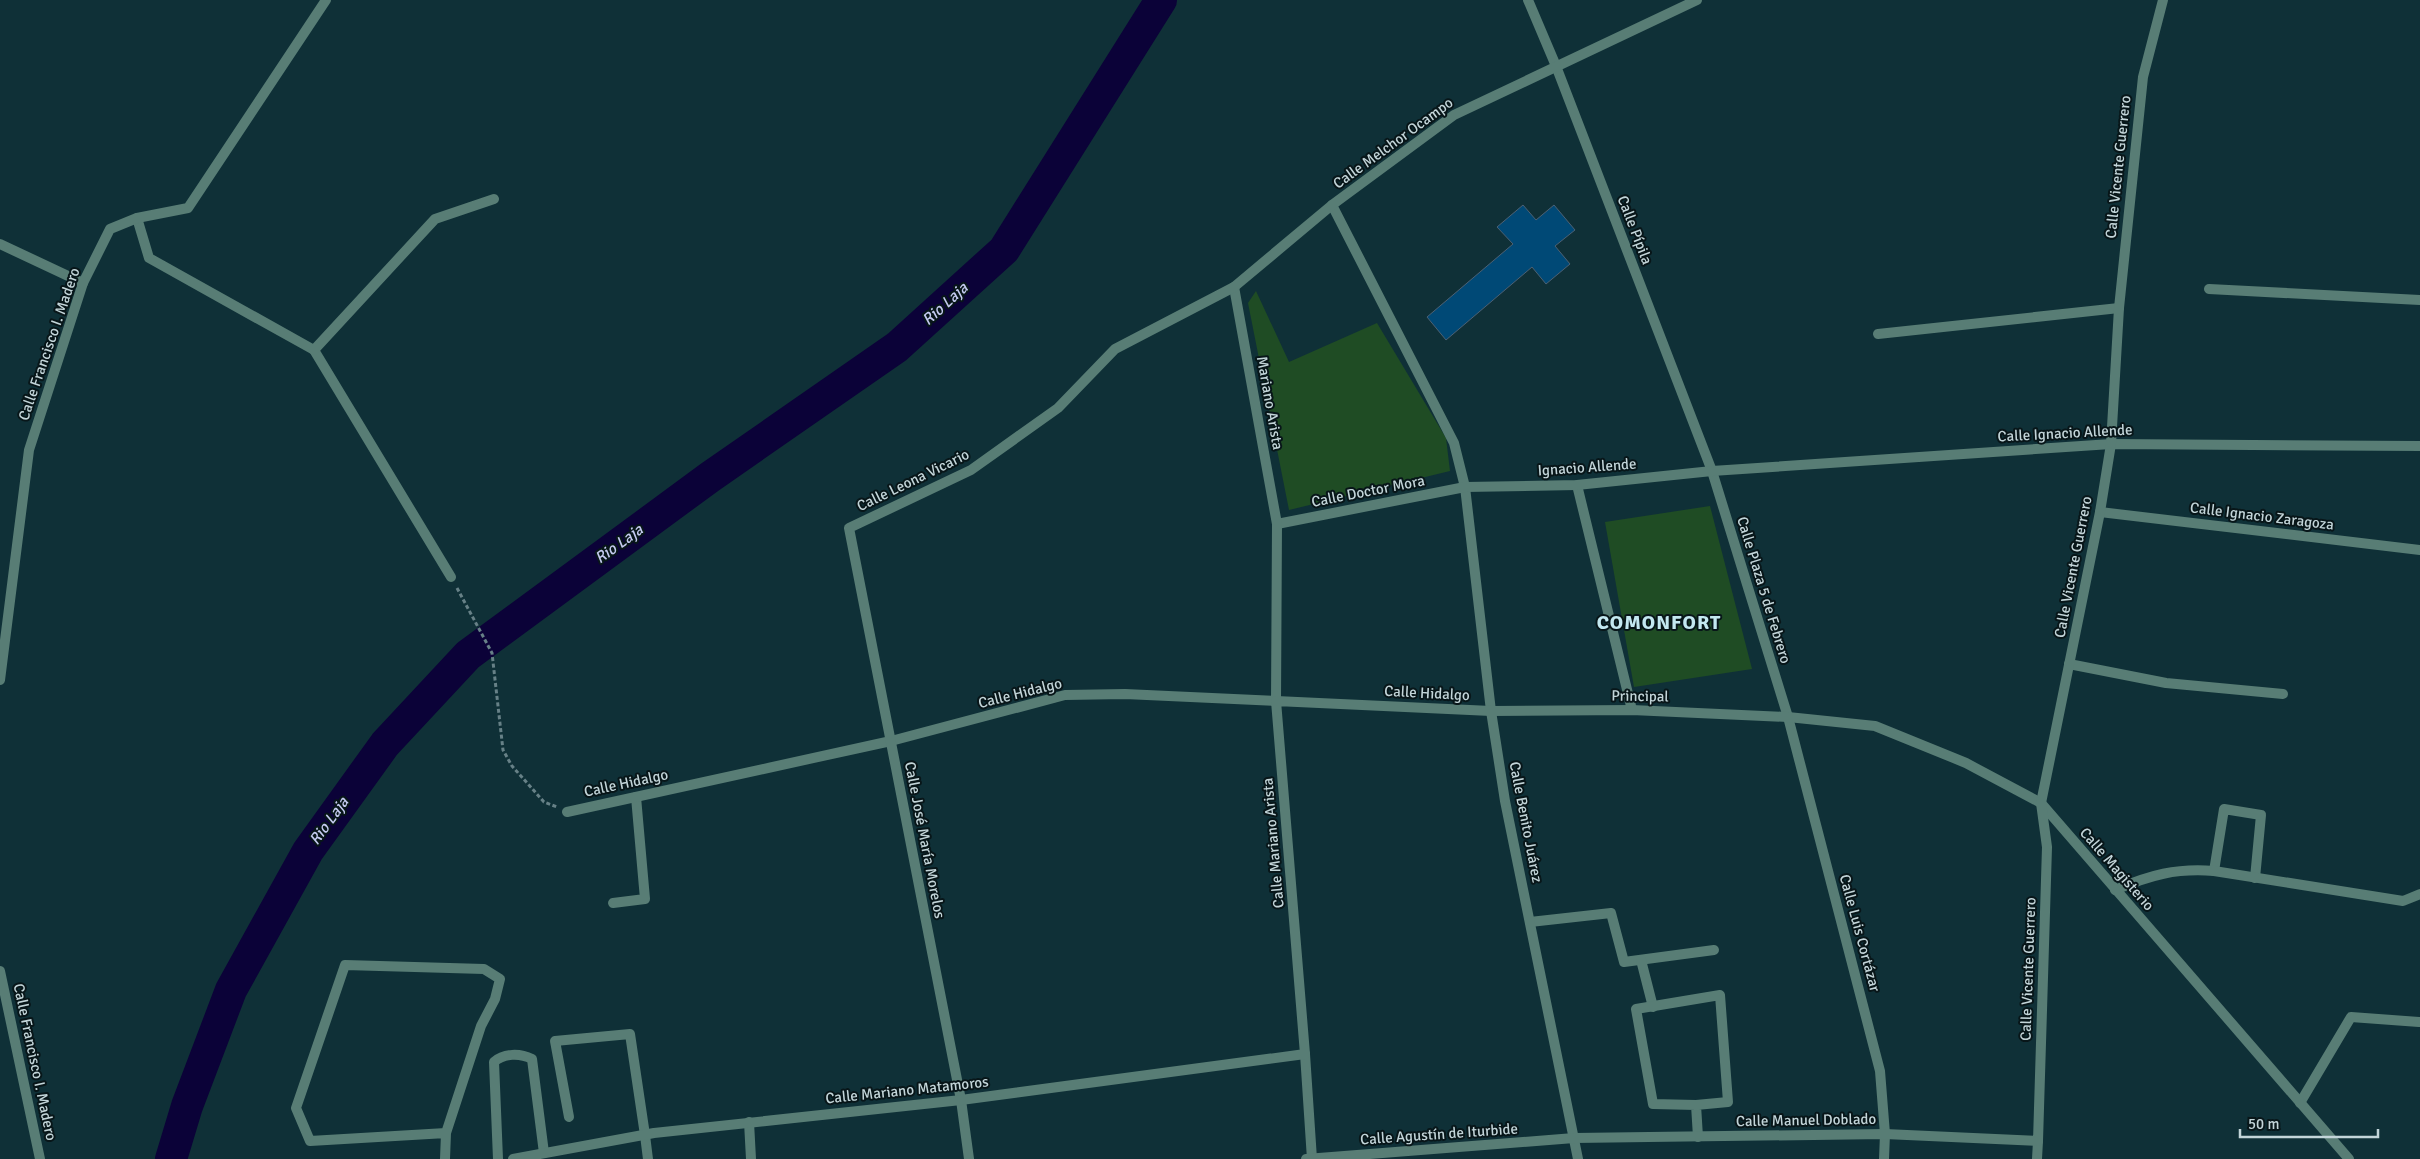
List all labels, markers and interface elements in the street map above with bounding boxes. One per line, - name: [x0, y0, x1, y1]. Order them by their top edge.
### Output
- street label: Calle Melchor Ocampo: [1330, 93, 1457, 193]
- street label: Calle Vicente Guerrero: [2102, 94, 2134, 239]
- street label: Calle Pípila: [1614, 193, 1656, 267]
- street label: Calle Francisco I. Madero: [14, 265, 84, 423]
- water label: Rio Laja: [918, 278, 973, 330]
- street label: Mariano Arista: [1253, 355, 1287, 451]
- street label: Calle Ignacio Allende: [1997, 420, 2133, 446]
- street label: Calle Leona Vicario: [854, 445, 972, 515]
- street label: Ignacio Allende: [1537, 455, 1637, 479]
- street label: Calle Doctor Mora: [1310, 471, 1426, 511]
- street label: Calle Vicente Guerrero: [2050, 495, 2096, 639]
- street label: Calle Ignacio Zaragoza: [2189, 498, 2335, 534]
- street label: Calle Plaza 5 de Febrero: [1733, 514, 1795, 666]
- water label: Rio Laja: [591, 519, 648, 568]
- district label: COMONFORT: [1597, 610, 1721, 635]
- street label: Calle Hidalgo: [976, 674, 1064, 712]
- street label: Calle Hidalgo: [1384, 682, 1470, 704]
- street label: Principal: [1611, 686, 1669, 706]
- street label: Calle José María Morelos: [901, 760, 949, 920]
- street label: Calle Benito Juárez: [1505, 760, 1547, 884]
- street label: Calle Hidalgo: [582, 765, 670, 801]
- street label: Calle Mariano Arista: [1258, 777, 1288, 909]
- water label: Rio Laja: [305, 792, 354, 849]
- street label: Calle Magisterio: [2076, 824, 2158, 914]
- street label: Calle Luis Cortázar: [1836, 872, 1884, 994]
- street label: Calle Vicente Guerrero: [2016, 897, 2040, 1041]
- street label: Calle Francisco I. Madero: [10, 982, 61, 1142]
- street label: Calle Mariano Matamoros: [824, 1072, 990, 1108]
- scale bar: [2240, 1106, 2378, 1138]
- street label: Calle Manuel Doblado: [1736, 1110, 1876, 1130]
- text: 50 m: [2248, 1115, 2279, 1133]
- street label: Calle Agustín de Iturbide: [1360, 1120, 1518, 1148]

